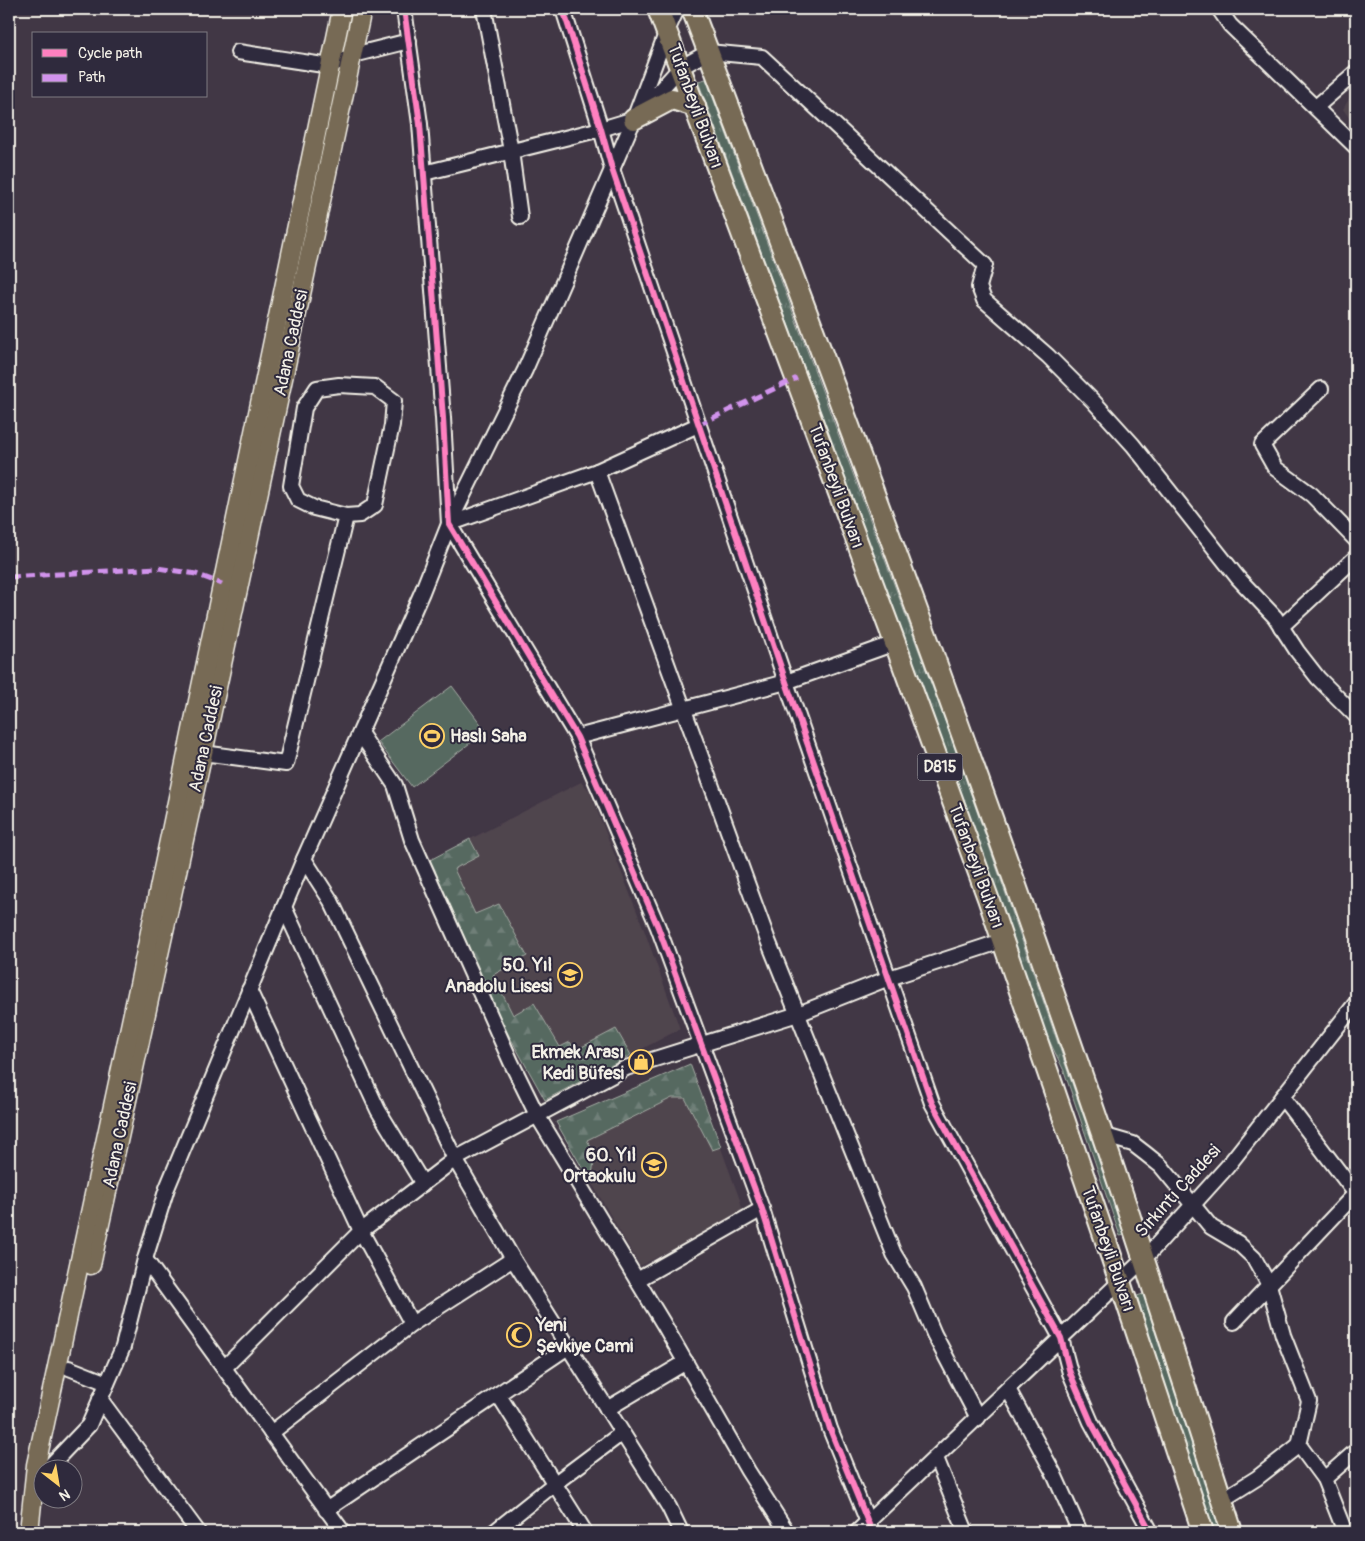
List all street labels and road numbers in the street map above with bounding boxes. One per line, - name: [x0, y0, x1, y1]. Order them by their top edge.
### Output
- street label: Tufanbeyli Bulvarı: [662, 40, 728, 172]
- street label: Adana Caddesi: [269, 288, 313, 398]
- street label: Tufanbeyli Bulvarı: [803, 420, 869, 552]
- street label: Adana Caddesi: [184, 684, 228, 794]
- road number: D815: [918, 754, 962, 780]
- street label: Tufanbeyli Bulvarı: [943, 800, 1009, 932]
- street label: Adana Caddesi: [98, 1080, 142, 1190]
- street label: Sırkıntı Caddesi: [1130, 1140, 1226, 1242]
- street label: Tufanbeyli Bulvarı: [1076, 1183, 1140, 1315]

